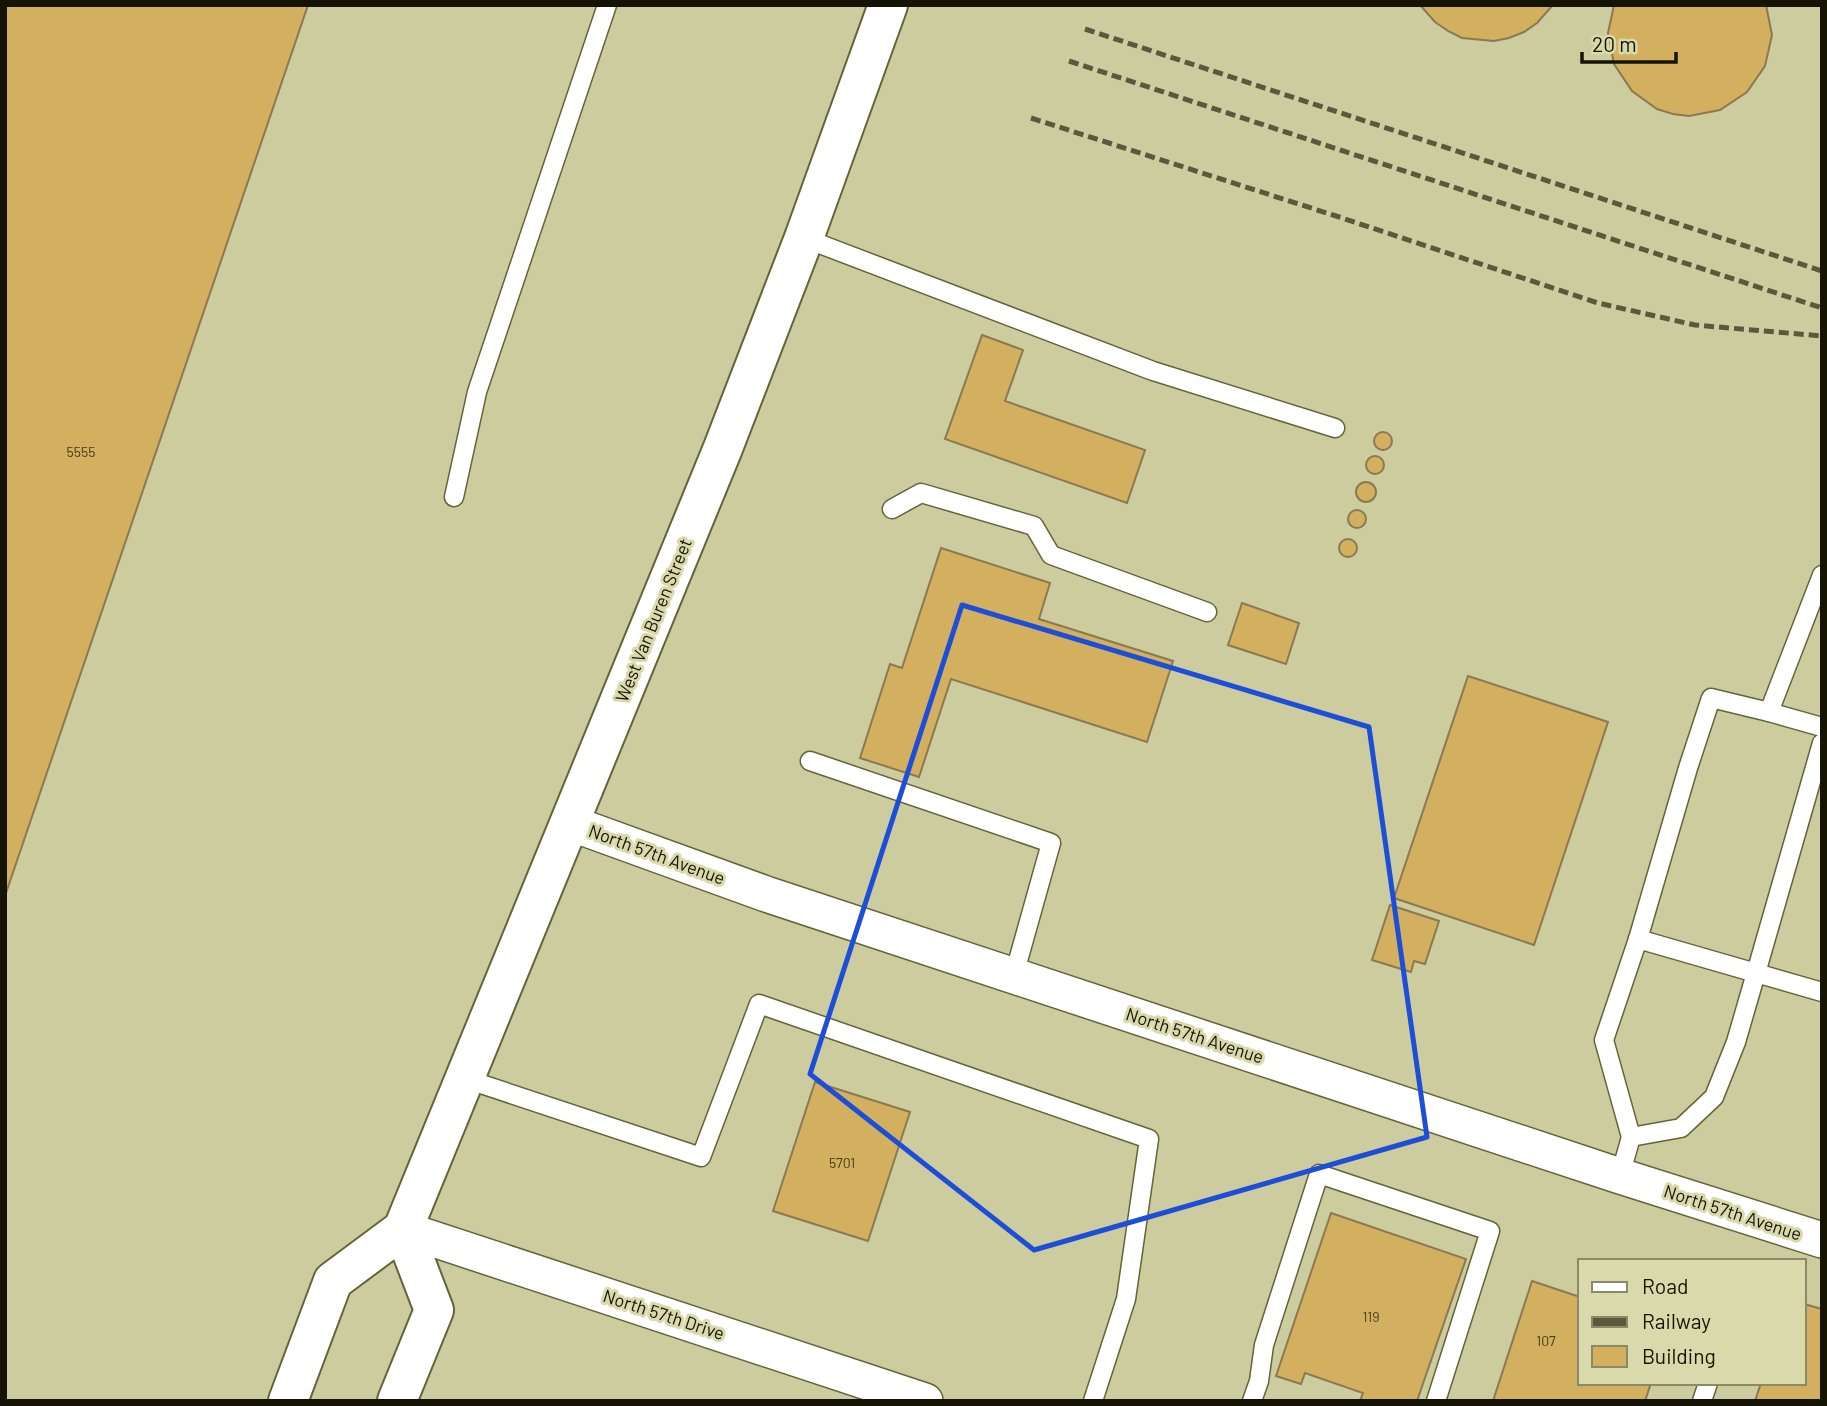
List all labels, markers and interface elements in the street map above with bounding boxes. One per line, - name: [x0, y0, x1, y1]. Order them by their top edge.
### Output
- scale bar: [1582, 21, 1676, 65]
- text: 20 m: [1592, 31, 1637, 56]
- house number: 5555: [67, 443, 95, 460]
- street label: West Van Buren Street: [610, 535, 696, 705]
- street label: North 57th Avenue: [586, 819, 728, 889]
- street label: North 57th Avenue: [1123, 1002, 1267, 1068]
- house number: 5701: [829, 1154, 855, 1171]
- street label: North 57th Avenue: [1661, 1179, 1805, 1245]
- legend: [1578, 1259, 1806, 1385]
- text: Road: [1642, 1273, 1688, 1298]
- street label: North 57th Drive: [601, 1284, 727, 1344]
- house number: 119: [1362, 1308, 1380, 1325]
- text: Railway: [1642, 1308, 1711, 1333]
- house number: 107: [1536, 1332, 1556, 1349]
- text: Building: [1642, 1343, 1716, 1368]

